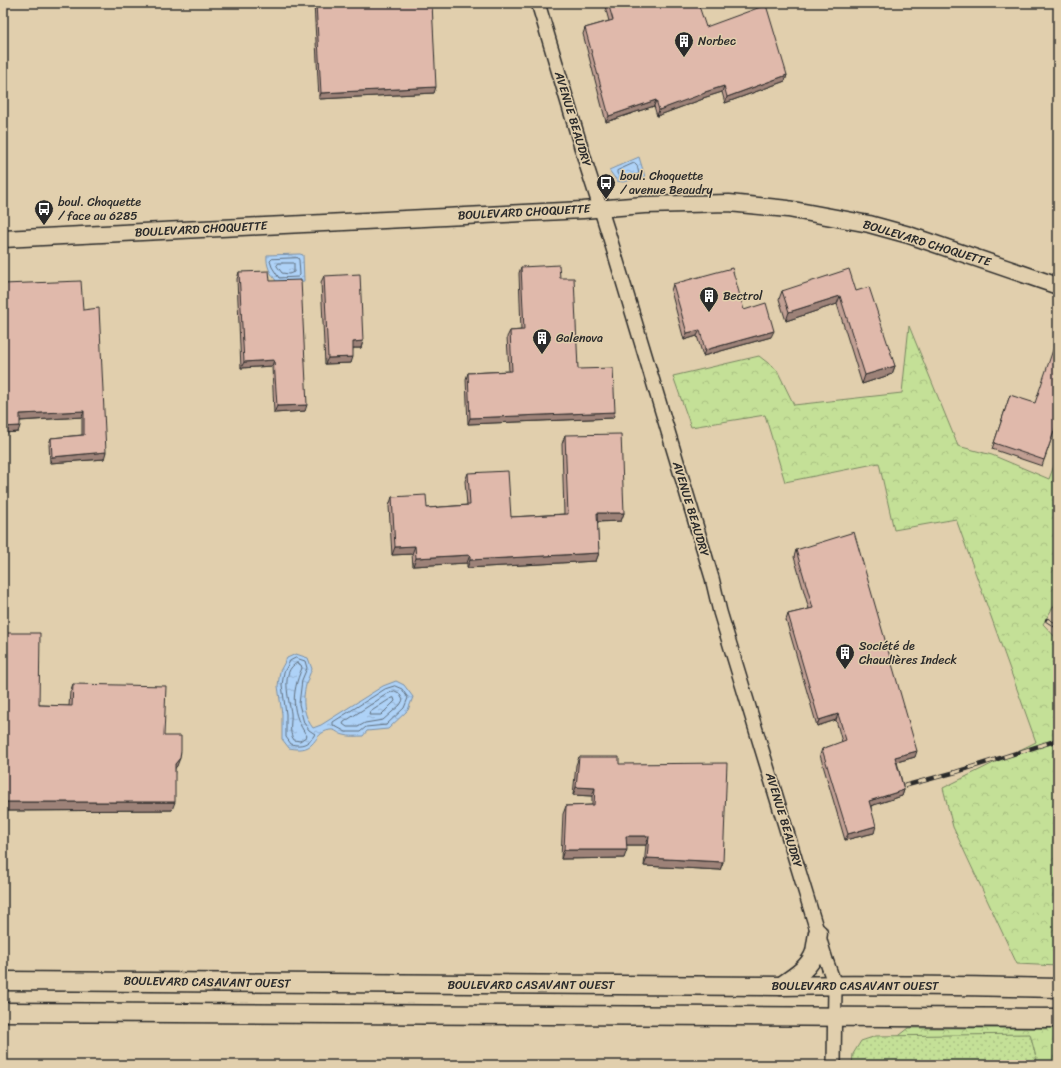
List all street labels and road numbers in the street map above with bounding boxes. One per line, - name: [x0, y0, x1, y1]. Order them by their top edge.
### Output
- street label: AVENUE BEAUDRY: [548, 68, 598, 170]
- street label: BOULEVARD CHOQUETTE: [457, 197, 592, 226]
- street label: BOULEVARD CHOQUETTE: [860, 213, 995, 273]
- street label: BOULEVARD CHOQUETTE: [134, 214, 269, 243]
- street label: AVENUE BEAUDRY: [666, 458, 716, 560]
- street label: AVENUE BEAUDRY: [759, 769, 809, 871]
- street label: BOULEVARD CASAVANT OUEST: [123, 970, 292, 994]
- street label: BOULEVARD CASAVANT OUEST: [447, 974, 616, 996]
- street label: BOULEVARD CASAVANT OUEST: [771, 975, 940, 997]

